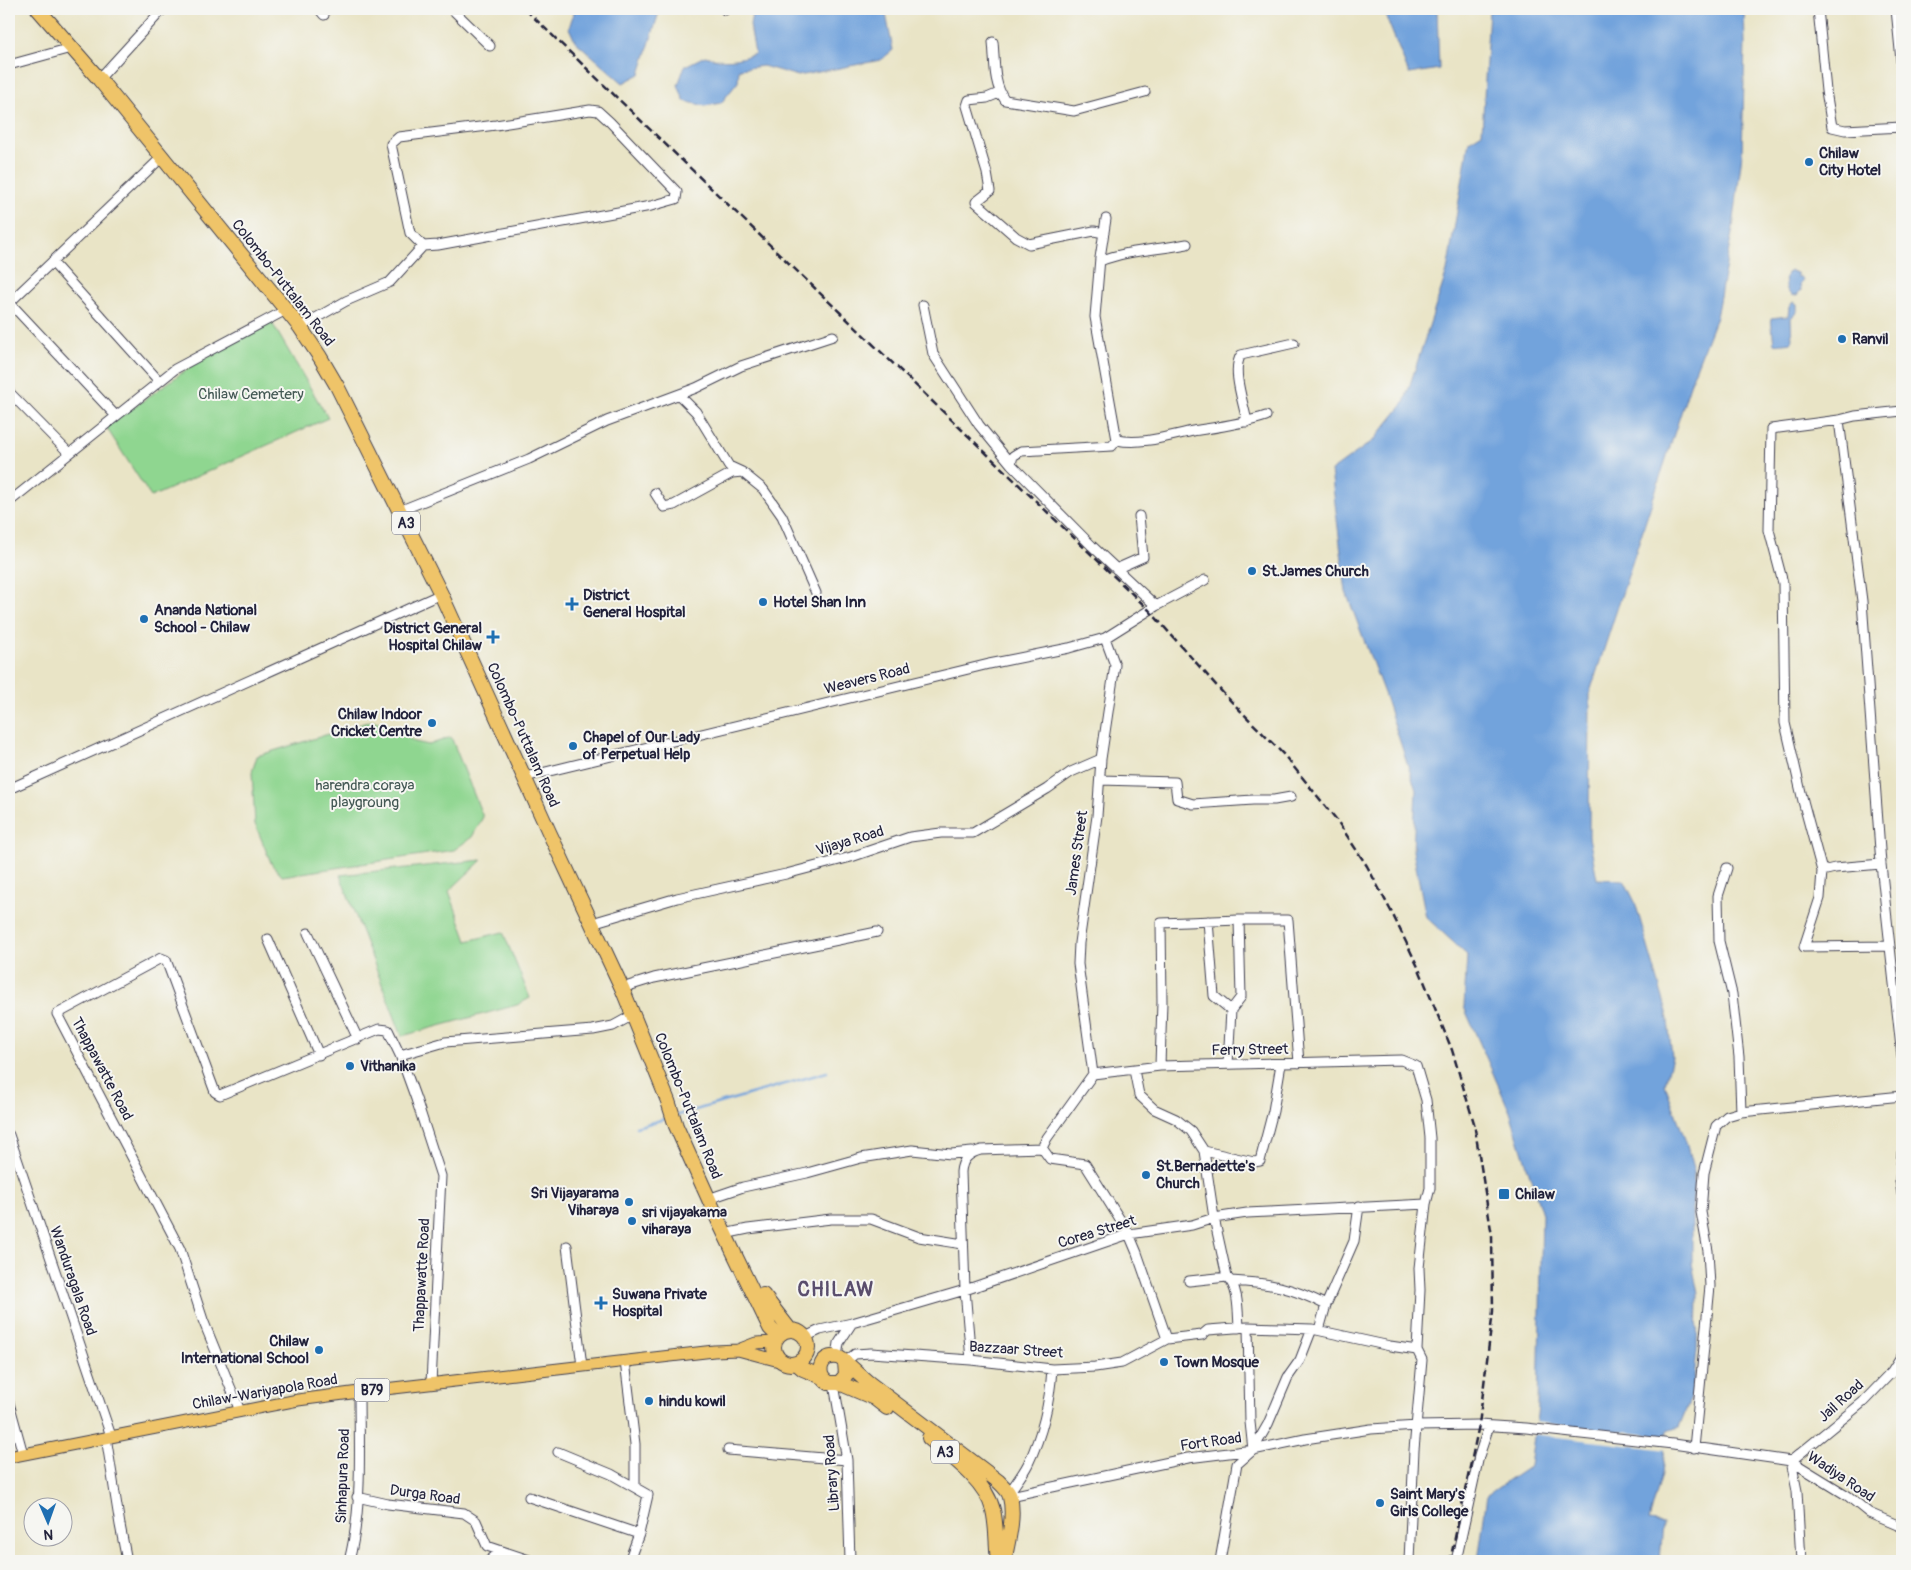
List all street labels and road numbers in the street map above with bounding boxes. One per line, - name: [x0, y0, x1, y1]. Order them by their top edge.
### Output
- street label: Colombo-Puttalam Road: [227, 216, 339, 350]
- road number: A3: [392, 512, 420, 534]
- street label: Weavers Road: [822, 659, 912, 699]
- street label: Colombo-Puttalam Road: [483, 660, 563, 810]
- street label: James Street: [1062, 808, 1092, 897]
- street label: Vijaya Road: [814, 822, 886, 860]
- street label: Thappawatte Road: [67, 1014, 137, 1124]
- street label: Colombo-Puttalam Road: [650, 1030, 726, 1182]
- street label: Ferry Street: [1211, 1040, 1290, 1060]
- street label: Corea Street: [1056, 1211, 1139, 1253]
- street label: Thappawatte Road: [410, 1218, 434, 1332]
- street label: Wanduragala Road: [45, 1224, 101, 1338]
- street label: Bazzaar Street: [968, 1337, 1065, 1363]
- street label: Chilaw-Wariyapola Road: [191, 1370, 339, 1414]
- street label: Jail Road: [1814, 1376, 1868, 1426]
- road number: B79: [354, 1378, 390, 1402]
- street label: Sinhapura Road: [332, 1428, 354, 1524]
- street label: Fort Road: [1179, 1428, 1243, 1456]
- street label: Library Road: [820, 1434, 844, 1512]
- road number: A3: [931, 1440, 959, 1464]
- street label: Wadiya Road: [1804, 1447, 1878, 1507]
- street label: Durga Road: [389, 1481, 461, 1509]

